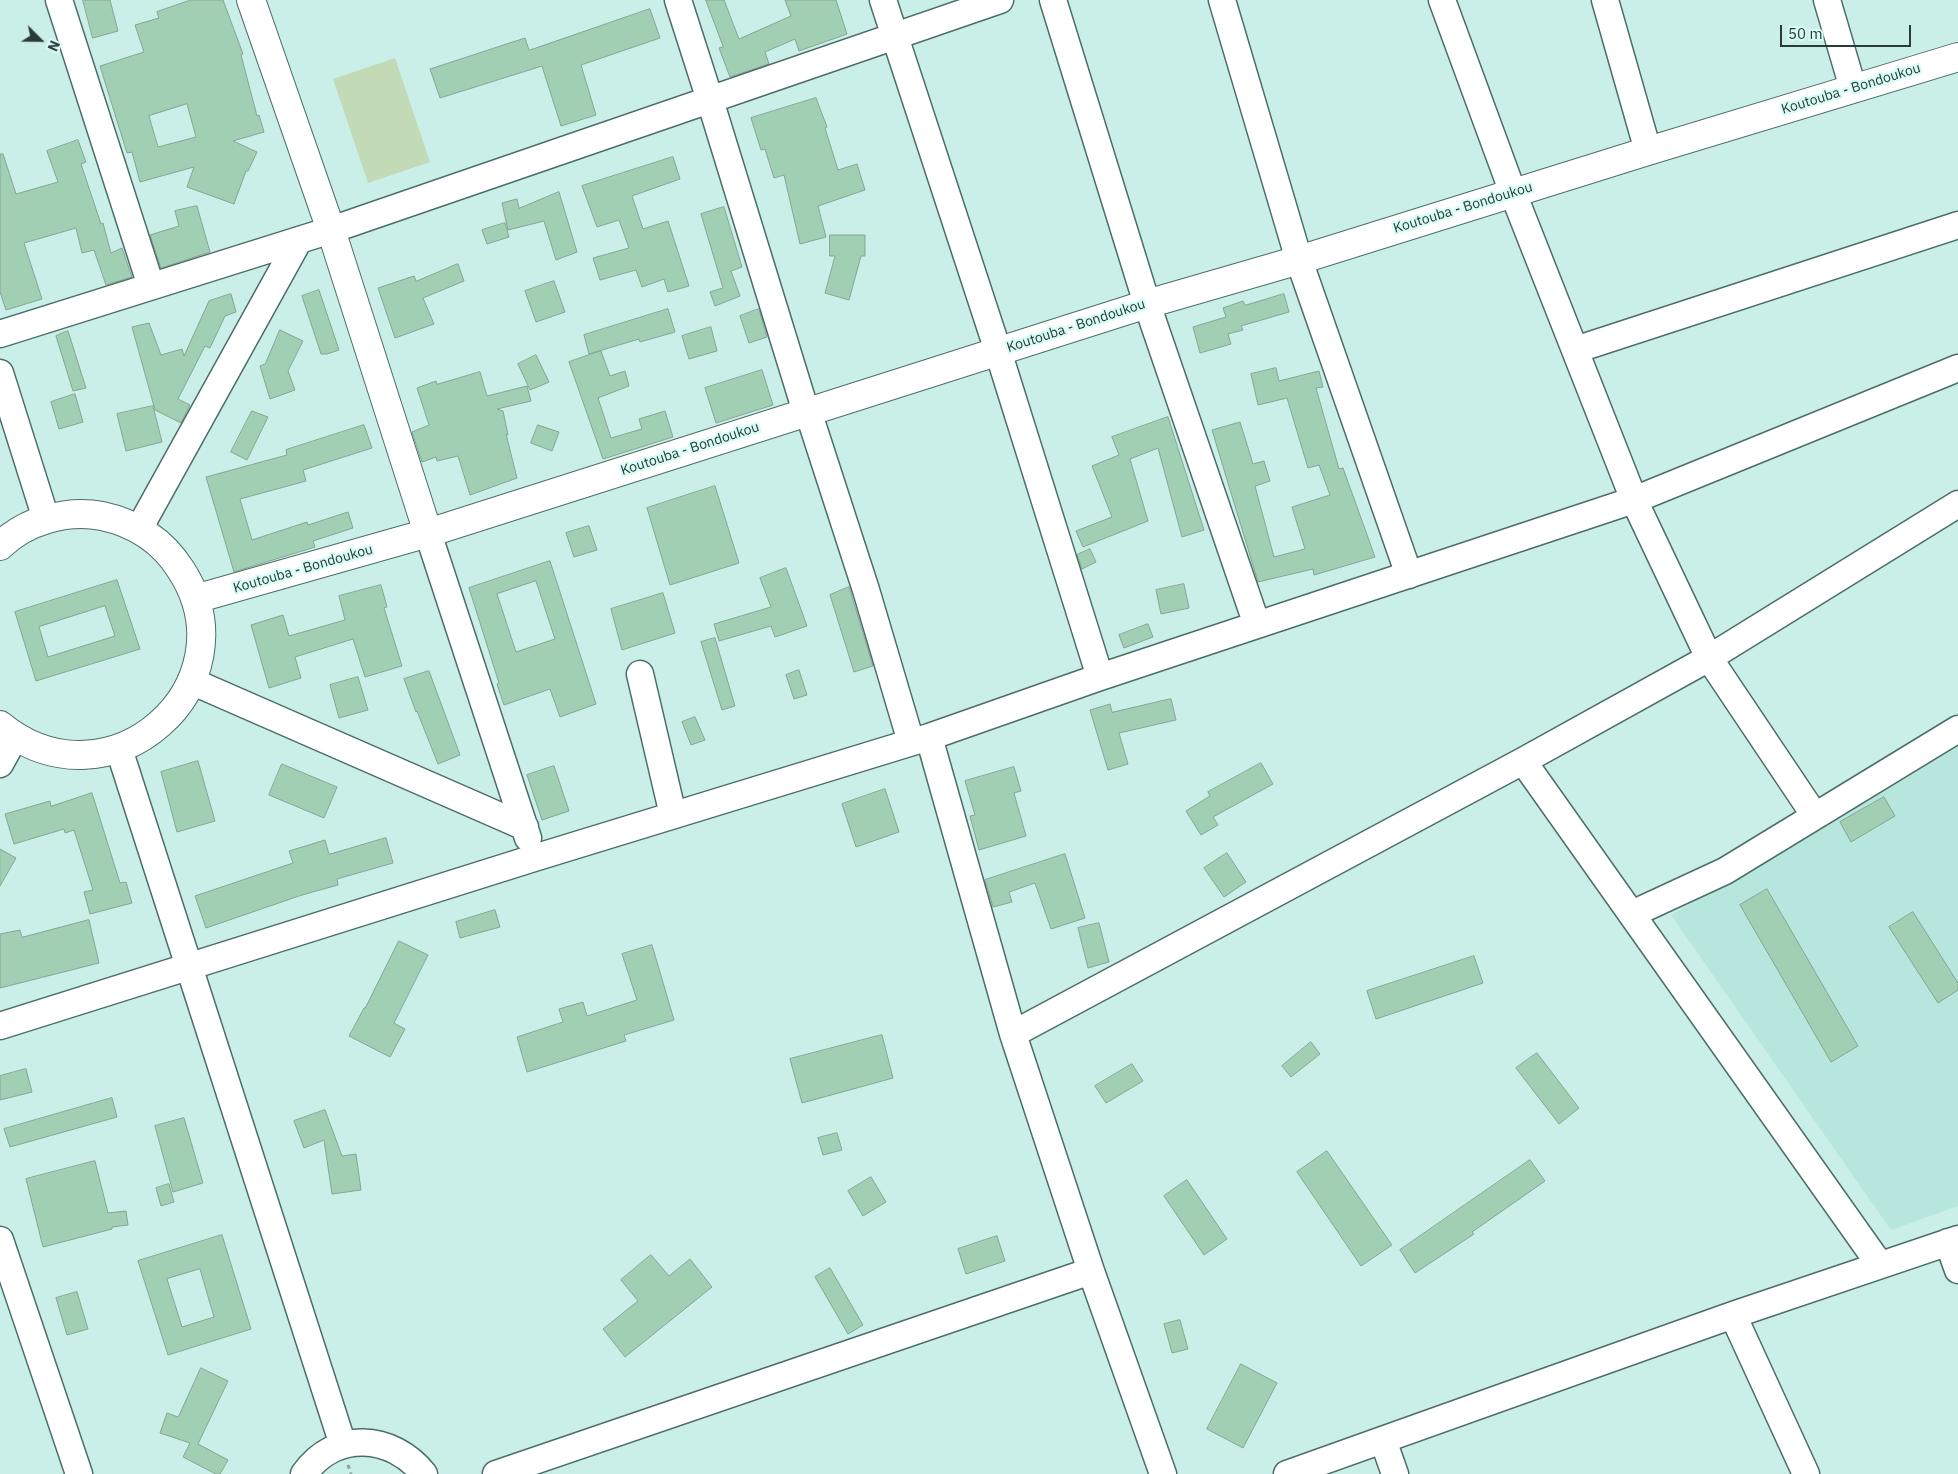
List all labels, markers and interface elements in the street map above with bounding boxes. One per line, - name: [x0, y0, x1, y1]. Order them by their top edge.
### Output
- north arrow: [15, 15, 65, 65]
- scale bar: [1783, 15, 1914, 47]
- text: 50 m: [1788, 24, 1823, 43]
- text: N: [44, 38, 64, 54]
- street label: Koutouba - Bondoukou: [1779, 60, 1923, 118]
- street label: Koutouba - Bondoukou: [1391, 179, 1535, 237]
- street label: Koutouba - Bondoukou: [1005, 296, 1147, 356]
- street label: Koutouba - Bondoukou: [619, 419, 761, 479]
- street label: Koutouba - Bondoukou: [231, 541, 375, 597]

